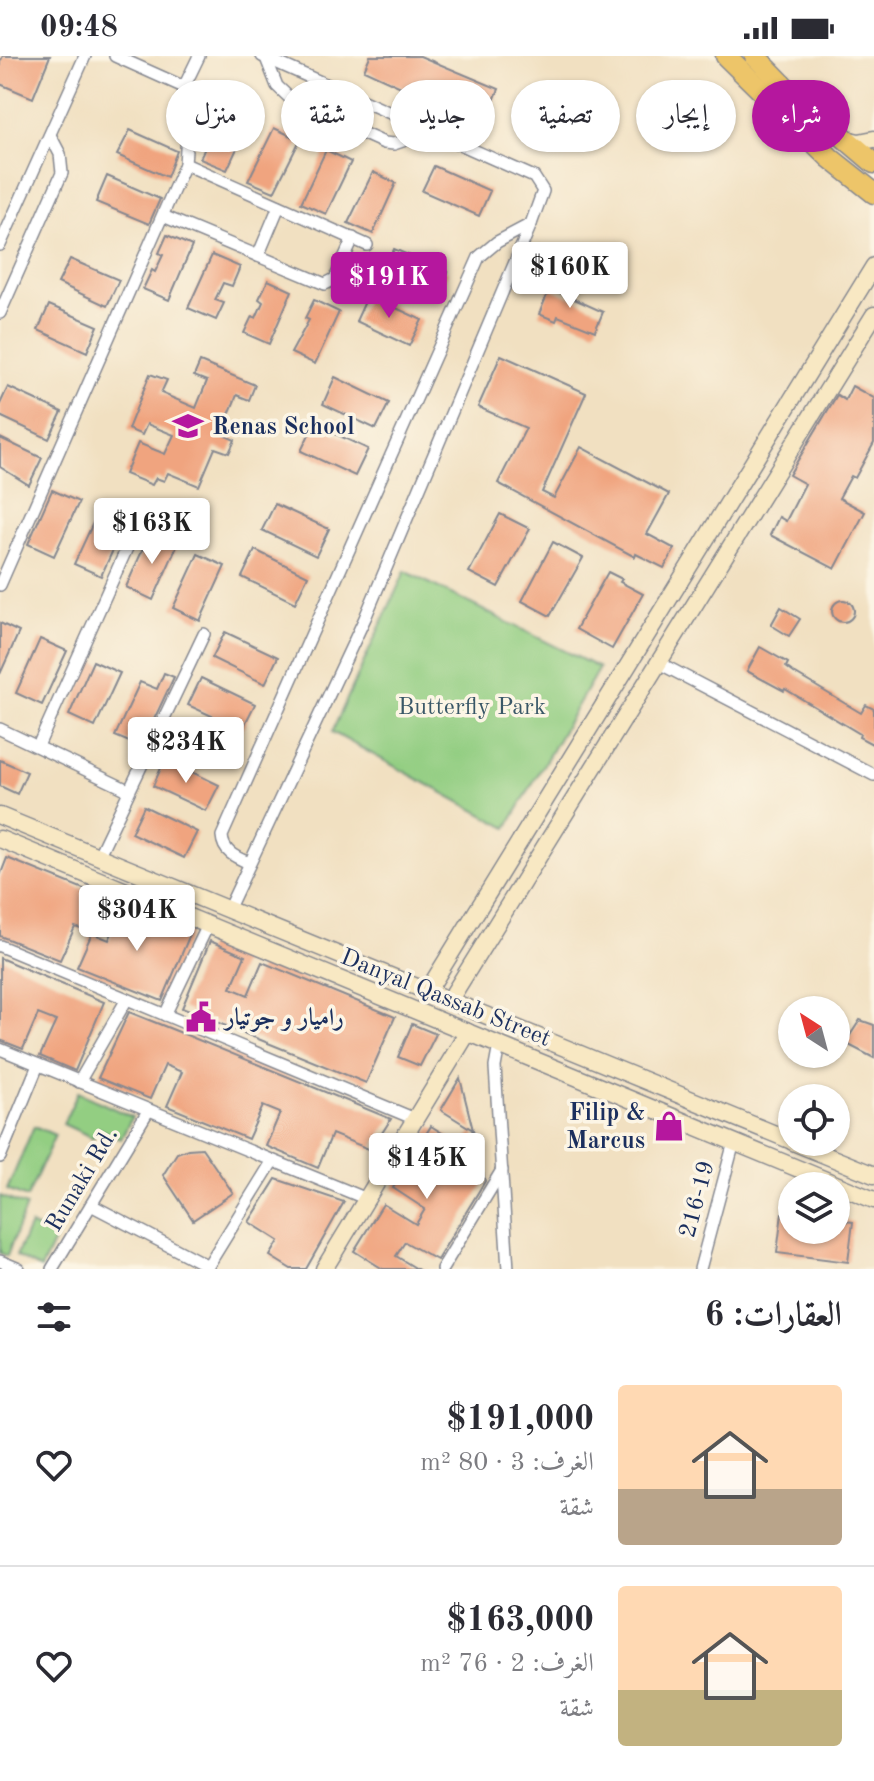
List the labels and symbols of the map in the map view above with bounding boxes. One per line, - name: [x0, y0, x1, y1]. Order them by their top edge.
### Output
- pin: $160K: [514, 242, 626, 310]
- pin: $191K: [333, 252, 445, 320]
- school or university icon: Renas School: [171, 409, 205, 443]
- place label: Renas School: [212, 416, 355, 440]
- pin: $163K: [96, 498, 208, 566]
- park label: Butterfly Park: [398, 696, 546, 720]
- pin: $234K: [130, 717, 242, 785]
- pin: $304K: [81, 885, 193, 953]
- street label: Danyal Qassab Street: [337, 946, 554, 1052]
- north arrow: [778, 996, 850, 1068]
- public building icon: رامیار و جوتیار: [184, 1000, 218, 1034]
- place label: رامیار و جوتیار: [222, 1006, 344, 1032]
- place label: Filip & Marcus: [566, 1102, 645, 1154]
- shop icon: Filip & Marcus: [652, 1109, 686, 1143]
- street label: Runaki Rd.: [42, 1124, 123, 1236]
- pin: $145K: [371, 1133, 483, 1201]
- street label: 216-19: [676, 1159, 720, 1241]

